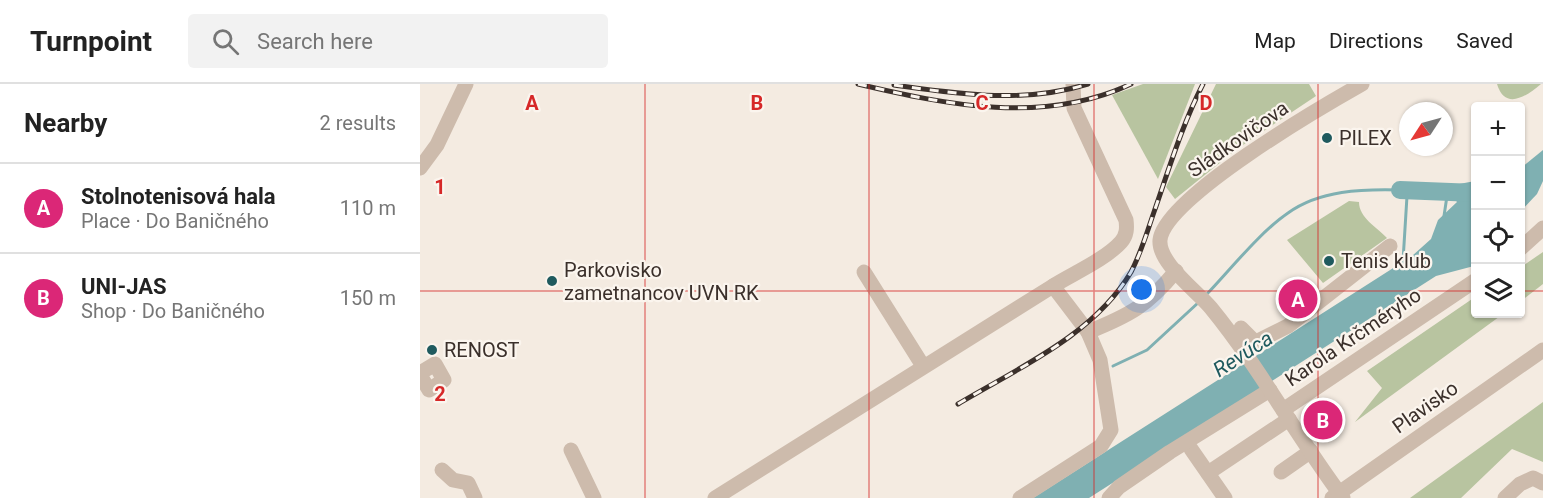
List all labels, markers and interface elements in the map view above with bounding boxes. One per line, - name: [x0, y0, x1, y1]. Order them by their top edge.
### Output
- search box: [188, 14, 608, 68]
- text: Turnpoint: [30, 25, 152, 58]
- icon: search: [209, 25, 242, 58]
- text: Search here: [257, 29, 373, 54]
- text: Map: [1254, 29, 1296, 53]
- text: Directions: [1329, 29, 1423, 53]
- text: Saved: [1456, 29, 1513, 53]
- text: A: [525, 91, 539, 115]
- text: B: [751, 91, 763, 115]
- text: C: [975, 91, 989, 115]
- text: D: [1200, 91, 1213, 115]
- street label: Sládkovičova: [1183, 96, 1293, 182]
- north arrow: [1399, 102, 1453, 156]
- map controls: [1471, 102, 1525, 318]
- button: +: [1471, 102, 1525, 156]
- text: Nearby: [24, 108, 107, 138]
- text: 2 results: [320, 111, 396, 135]
- place label: PILEX: [1339, 126, 1392, 150]
- marker: PILEX: [1320, 131, 1334, 145]
- button: −: [1471, 156, 1525, 210]
- text: 1: [434, 175, 446, 199]
- text: Stolnotenisová hala: [81, 184, 276, 209]
- text: A: [37, 196, 50, 220]
- text: 110 m: [340, 196, 396, 220]
- text: Place · Do Baničného: [81, 209, 269, 233]
- button: locate: [1471, 210, 1525, 264]
- place label: Tenis klub: [1341, 249, 1431, 273]
- marker: Tenis klub: [1322, 254, 1336, 268]
- place label: Parkovisko zametnancov UVN RK: [564, 258, 759, 305]
- button: layers: [1471, 264, 1525, 318]
- text: UNI-JAS: [81, 274, 167, 299]
- marker: Parkovisko zametnancov UVN RK: [545, 274, 559, 288]
- your location: [1127, 275, 1156, 304]
- pin: A: [1278, 276, 1318, 322]
- street label: Karola Krčméryho: [1280, 283, 1426, 391]
- text: B: [37, 286, 50, 310]
- text: 150 m: [340, 286, 396, 310]
- text: Shop · Do Baničného: [81, 299, 265, 323]
- water label: Revúca: [1209, 326, 1277, 382]
- place label: RENOST: [444, 338, 520, 362]
- marker: RENOST: [425, 343, 439, 357]
- street label: Plavisko: [1388, 376, 1462, 438]
- text: 2: [434, 382, 446, 406]
- pin: B: [1304, 398, 1342, 442]

